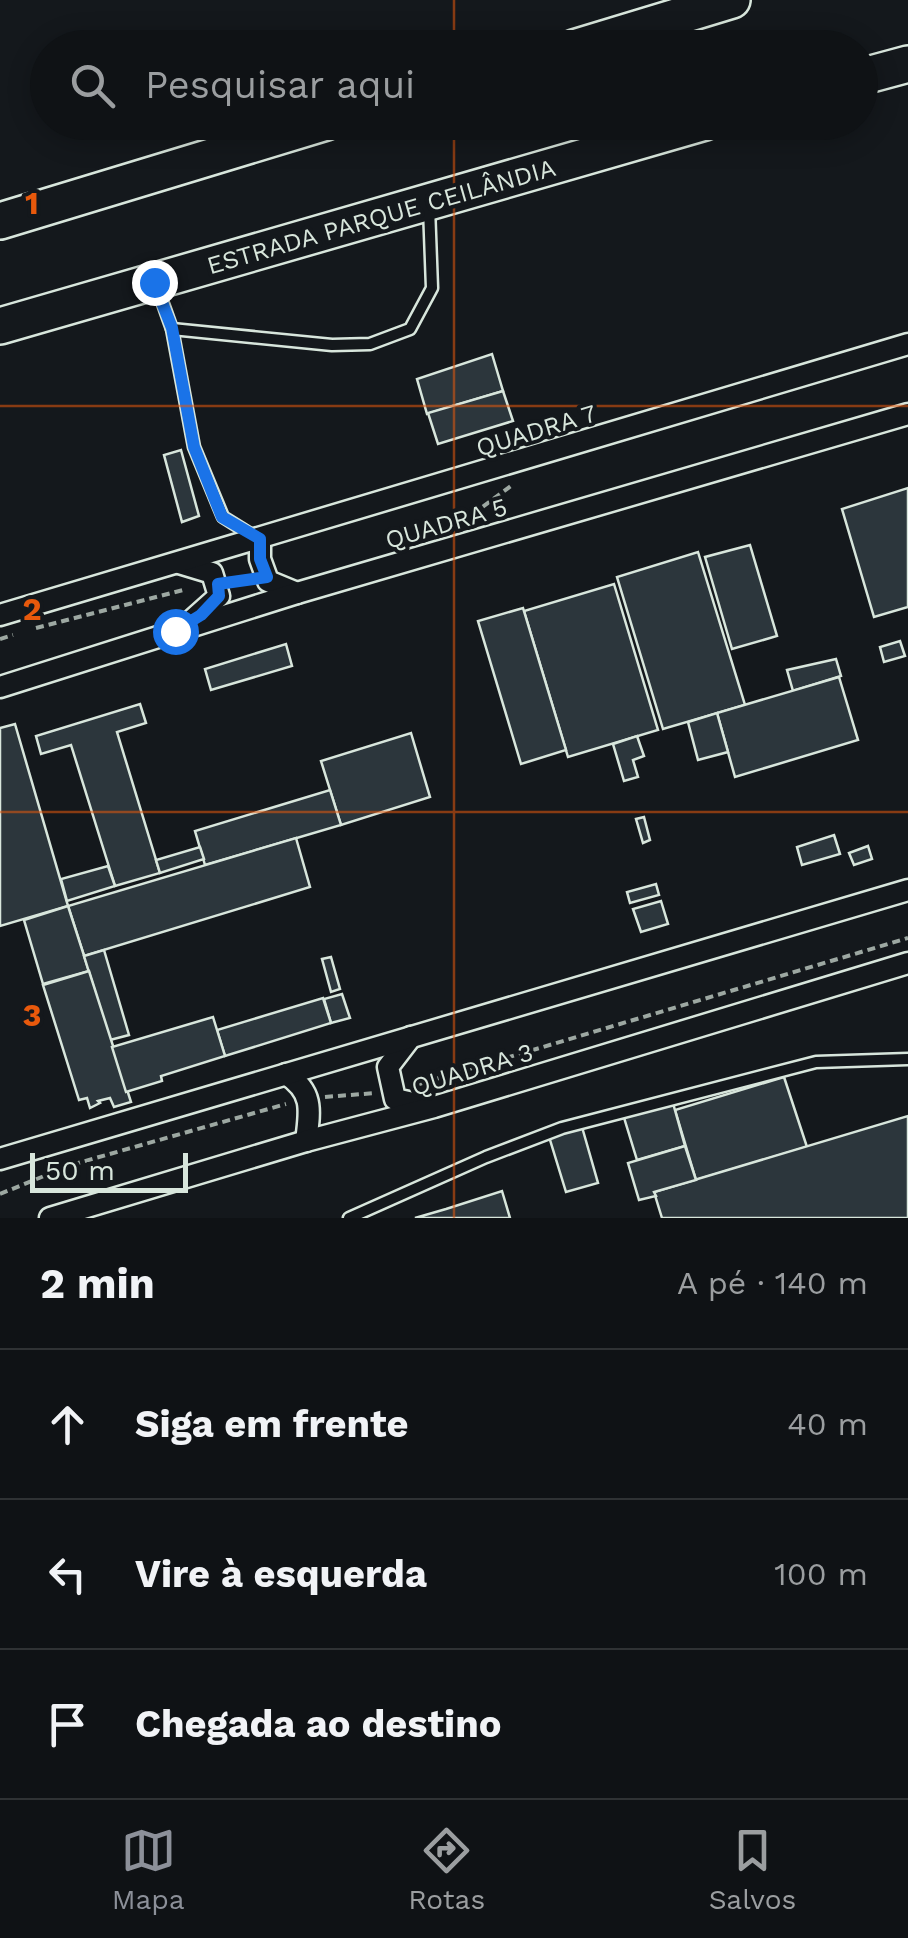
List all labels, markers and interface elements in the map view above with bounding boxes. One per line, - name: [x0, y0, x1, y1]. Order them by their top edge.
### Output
- search box: [30, 30, 878, 140]
- icon: search: [65, 58, 120, 113]
- text: Pesquisar aqui: [145, 63, 415, 107]
- street label: ESTRADA PARQUE CEILÂNDIA: [204, 153, 559, 280]
- text: 1: [25, 184, 39, 222]
- route end: [132, 260, 178, 306]
- street label: QUADRA 7: [473, 398, 600, 462]
- street label: QUADRA 5: [382, 492, 510, 555]
- text: 2: [22, 590, 42, 628]
- route start: [153, 609, 199, 655]
- text: 3: [23, 996, 41, 1034]
- street label: QUADRA 3: [408, 1037, 536, 1102]
- scale bar: [30, 1148, 188, 1192]
- text: 50 m: [45, 1154, 115, 1187]
- text: 2 min: [40, 1259, 155, 1308]
- text: A pé · 140 m: [677, 1264, 868, 1302]
- icon: ahead: [40, 1397, 95, 1452]
- text: Siga em frente: [135, 1402, 409, 1446]
- text: 40 m: [787, 1405, 868, 1443]
- icon: left: [40, 1547, 95, 1602]
- text: Vire à esquerda: [135, 1552, 427, 1596]
- text: 100 m: [774, 1555, 868, 1593]
- icon: arrive: [40, 1697, 95, 1752]
- text: Chegada ao destino: [135, 1702, 502, 1746]
- tab: Mapa: [112, 1823, 185, 1916]
- tab: Rotas: [408, 1823, 485, 1916]
- tab: Salvos: [709, 1823, 796, 1916]

